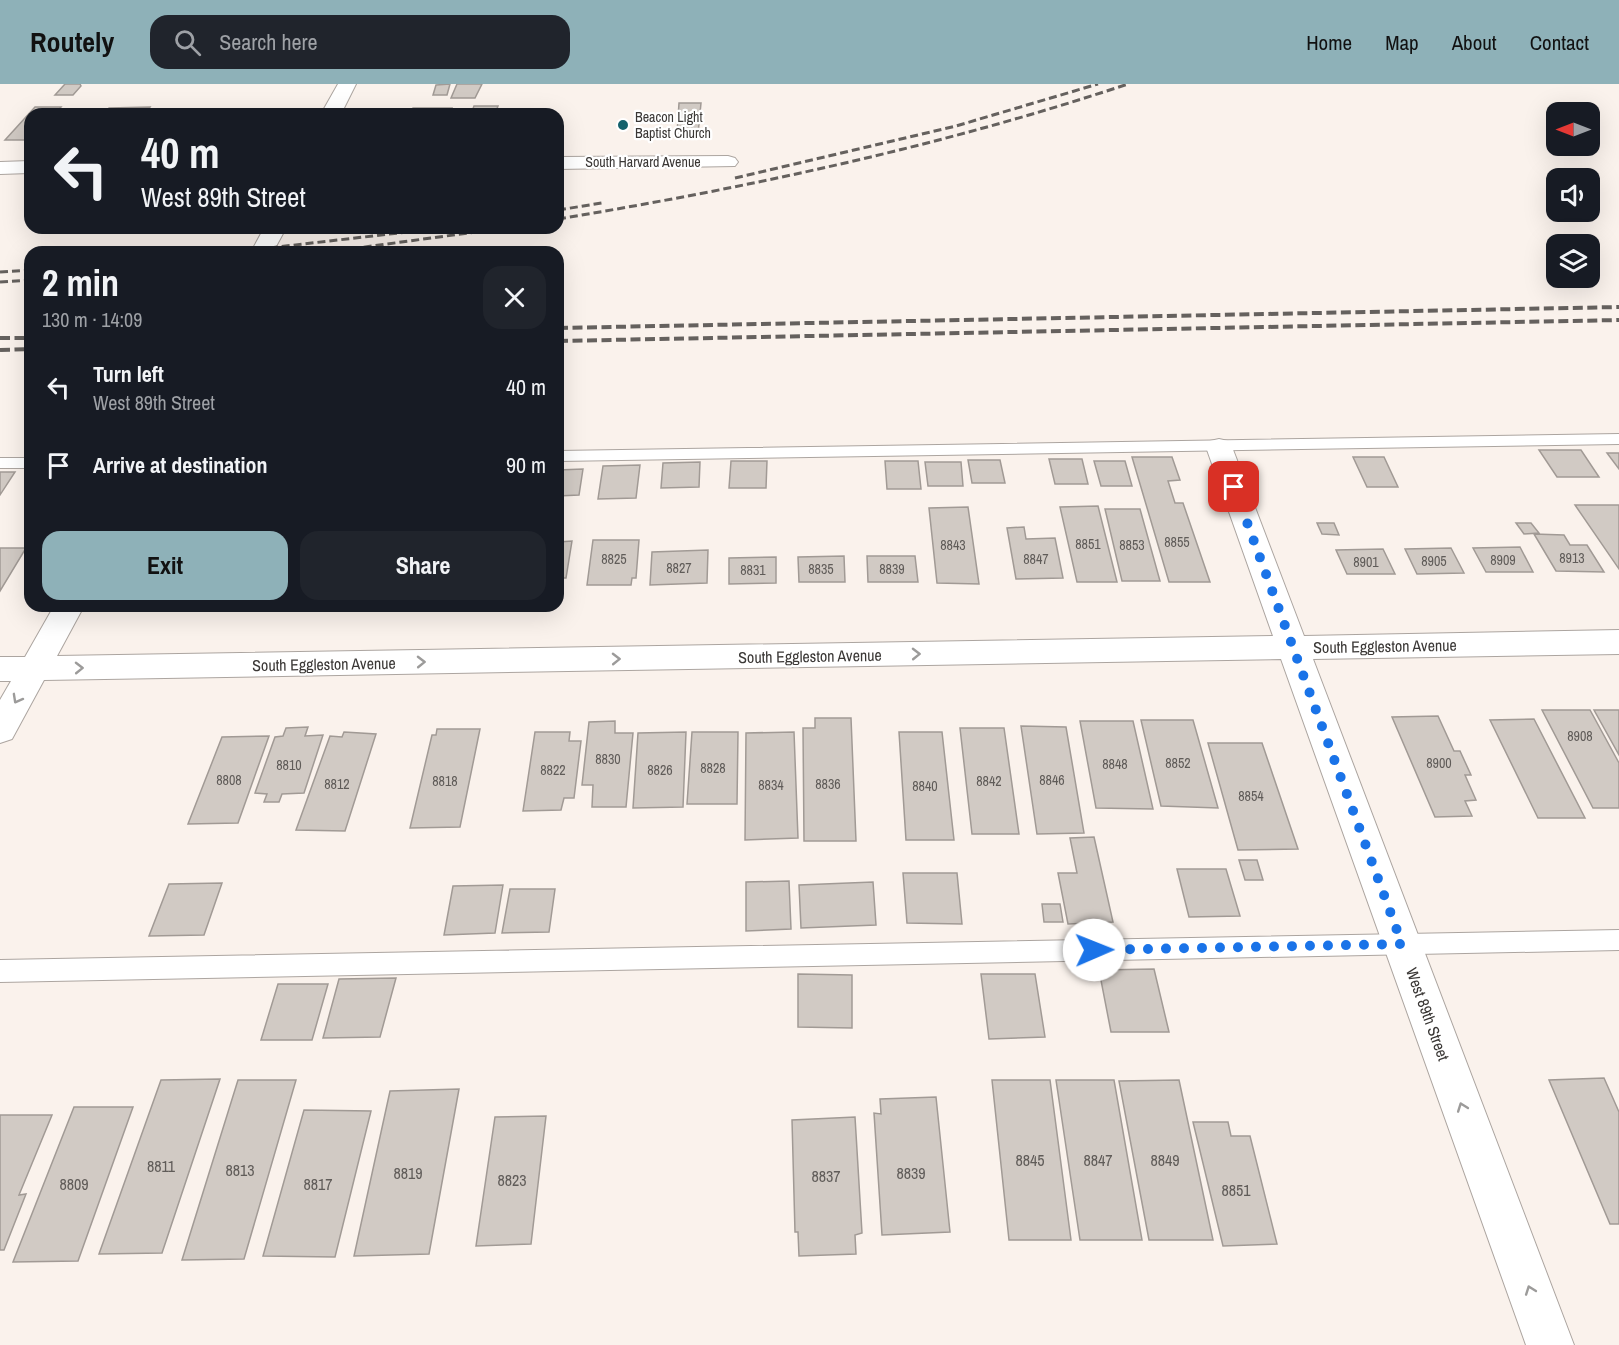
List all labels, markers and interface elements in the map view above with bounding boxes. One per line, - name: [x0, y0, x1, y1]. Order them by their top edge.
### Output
- search box: [150, 15, 570, 69]
- text: Routely: [30, 23, 114, 61]
- icon: search: [171, 26, 204, 59]
- text: Search here: [219, 27, 317, 57]
- text: Home: [1306, 28, 1352, 57]
- text: Map: [1385, 28, 1419, 57]
- text: About: [1452, 28, 1497, 57]
- text: Contact: [1530, 28, 1589, 57]
- north arrow: [1546, 102, 1600, 156]
- map controls: [1546, 102, 1600, 288]
- place label: Beacon Light Baptist Church: [635, 108, 711, 142]
- marker: Beacon Light Baptist Church: [616, 118, 630, 132]
- text: 40 m: [141, 125, 220, 181]
- icon: left: [42, 132, 120, 210]
- street label: South Harvard Avenue: [585, 153, 701, 171]
- button: sound: [1546, 168, 1600, 222]
- text: West 89th Street: [141, 179, 306, 215]
- button: layers: [1546, 234, 1600, 288]
- text: 2 min: [42, 259, 119, 307]
- button: close: [483, 266, 546, 329]
- text: 130 m · 14:09: [42, 306, 142, 333]
- text: Turn left: [93, 359, 164, 389]
- icon: left: [42, 371, 75, 404]
- text: 40 m: [506, 372, 546, 402]
- text: West 89th Street: [93, 389, 215, 416]
- icon: arrive: [42, 449, 75, 482]
- text: Arrive at destination: [93, 450, 267, 480]
- text: 90 m: [506, 450, 546, 480]
- pin: [1208, 461, 1259, 512]
- icon: arrive: [1217, 470, 1250, 503]
- button: Exit: [42, 531, 288, 600]
- button: Share: [300, 531, 546, 600]
- house number: 8855: [1164, 533, 1190, 551]
- house number: 8851: [1075, 535, 1101, 553]
- house number: 8843: [940, 536, 966, 554]
- house number: 8853: [1119, 536, 1145, 554]
- house number: 8913: [1559, 549, 1585, 567]
- house number: 8825: [601, 550, 627, 568]
- house number: 8847: [1023, 550, 1049, 568]
- house number: 8909: [1490, 551, 1516, 569]
- house number: 8905: [1421, 552, 1447, 570]
- house number: 8901: [1353, 553, 1379, 571]
- house number: 8827: [666, 559, 692, 577]
- house number: 8835: [808, 560, 834, 578]
- house number: 8839: [879, 560, 905, 578]
- house number: 8831: [740, 561, 766, 579]
- street label: South Eggleston Avenue: [1313, 634, 1457, 658]
- street label: South Eggleston Avenue: [738, 644, 882, 668]
- one-way arrow: [912, 648, 921, 660]
- street label: South Eggleston Avenue: [252, 652, 396, 676]
- one-way arrow: [612, 653, 621, 665]
- one-way arrow: [417, 656, 426, 668]
- one-way arrow: [75, 662, 84, 674]
- one-way arrow: [13, 693, 24, 704]
- house number: 8908: [1567, 727, 1593, 745]
- house number: 8830: [595, 750, 621, 768]
- house number: 8852: [1165, 754, 1191, 772]
- house number: 8900: [1426, 754, 1452, 772]
- house number: 8848: [1102, 755, 1128, 773]
- house number: 8810: [276, 756, 302, 774]
- house number: 8828: [700, 759, 726, 777]
- house number: 8822: [540, 761, 566, 779]
- house number: 8826: [647, 761, 673, 779]
- house number: 8808: [216, 771, 242, 789]
- house number: 8846: [1039, 771, 1065, 789]
- house number: 8818: [432, 772, 458, 790]
- house number: 8842: [976, 772, 1002, 790]
- house number: 8812: [324, 775, 350, 793]
- house number: 8836: [815, 775, 841, 793]
- house number: 8834: [758, 776, 784, 794]
- house number: 8840: [912, 777, 938, 795]
- house number: 8854: [1238, 787, 1264, 805]
- position arrow: [1062, 918, 1126, 982]
- street label: West 89th Street: [1401, 964, 1455, 1064]
- one-way arrow: [1457, 1102, 1470, 1113]
- house number: 8845: [1015, 1149, 1045, 1171]
- house number: 8847: [1083, 1149, 1113, 1171]
- house number: 8849: [1150, 1149, 1180, 1171]
- house number: 8811: [147, 1155, 176, 1177]
- house number: 8813: [225, 1159, 255, 1181]
- house number: 8819: [393, 1162, 423, 1184]
- house number: 8839: [896, 1162, 926, 1184]
- house number: 8837: [811, 1165, 841, 1187]
- house number: 8823: [497, 1169, 527, 1191]
- house number: 8809: [59, 1173, 89, 1195]
- house number: 8817: [303, 1173, 333, 1195]
- house number: 8851: [1221, 1179, 1251, 1201]
- one-way arrow: [1524, 1285, 1537, 1296]

